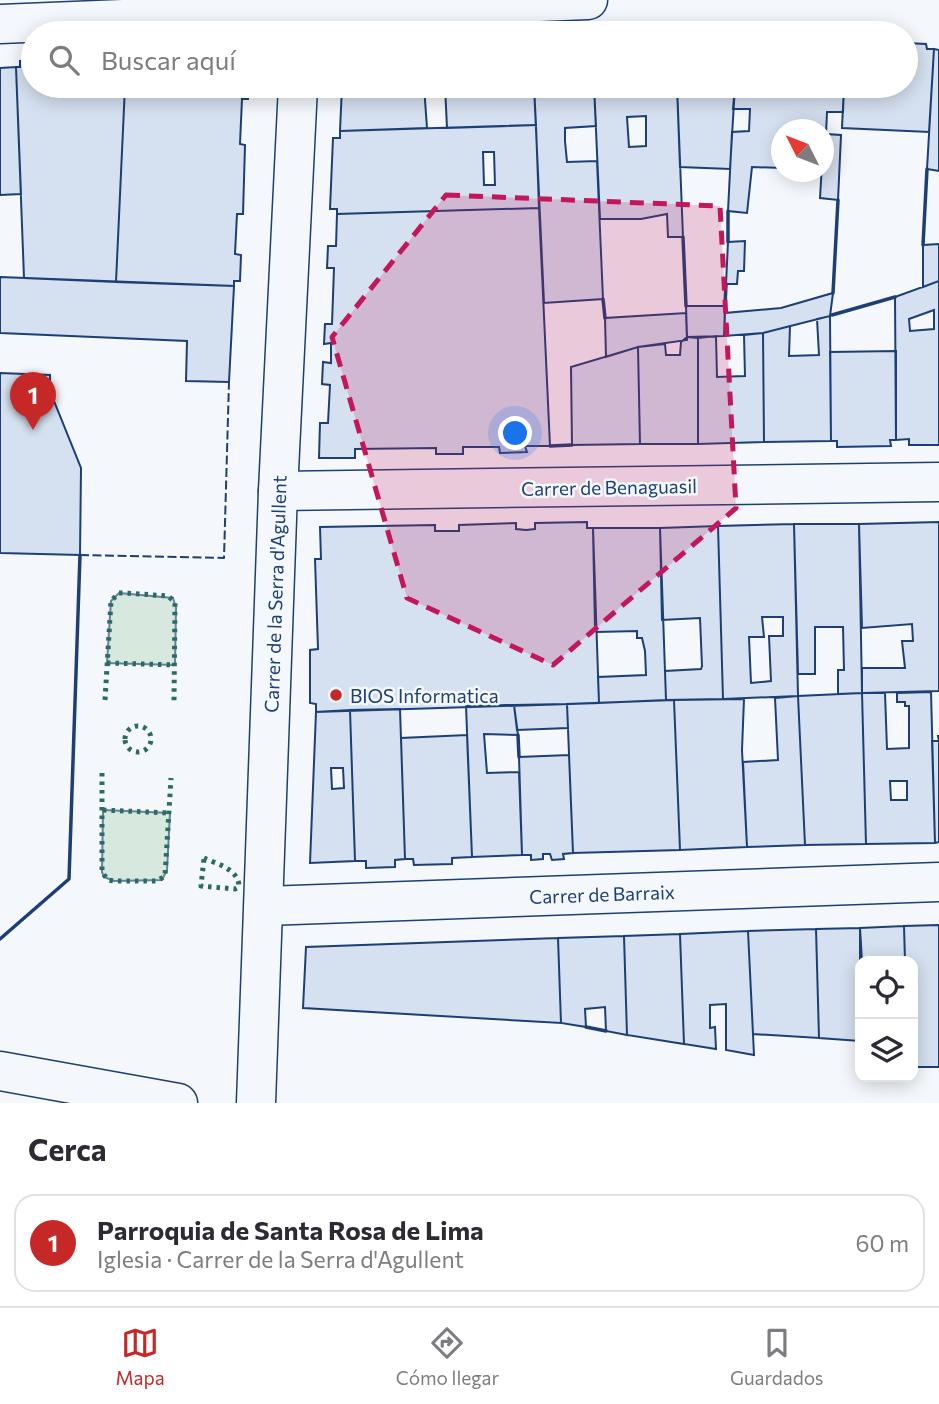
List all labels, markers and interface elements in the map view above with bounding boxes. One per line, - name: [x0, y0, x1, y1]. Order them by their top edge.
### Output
- search box: [21, 21, 918, 98]
- icon: search: [45, 41, 83, 79]
- text: Buscar aquí: [101, 44, 236, 75]
- north arrow: [771, 119, 834, 182]
- pin: 1: [10, 372, 56, 430]
- your location: [498, 416, 532, 450]
- street label: Carrer de Benaguasil: [521, 474, 697, 500]
- street label: Carrer de la Serra d'Agullent: [259, 475, 291, 713]
- place label: BIOS Informatica: [350, 684, 499, 707]
- marker: BIOS Informatica: [328, 687, 344, 703]
- street label: Carrer de Barraix: [529, 880, 675, 908]
- map controls: [855, 956, 918, 1082]
- button: locate: [855, 956, 918, 1019]
- button: layers: [855, 1019, 918, 1082]
- text: Cerca: [28, 1130, 107, 1167]
- text: Parroquia de Santa Rosa de Lima: [97, 1214, 484, 1245]
- text: 1: [48, 1229, 58, 1257]
- text: 60 m: [856, 1229, 909, 1257]
- text: Iglesia · Carrer de la Serra d'Agullent: [97, 1245, 464, 1273]
- tab: Mapa: [116, 1324, 165, 1389]
- tab: Cómo llegar: [396, 1324, 499, 1389]
- tab: Guardados: [730, 1324, 823, 1389]

